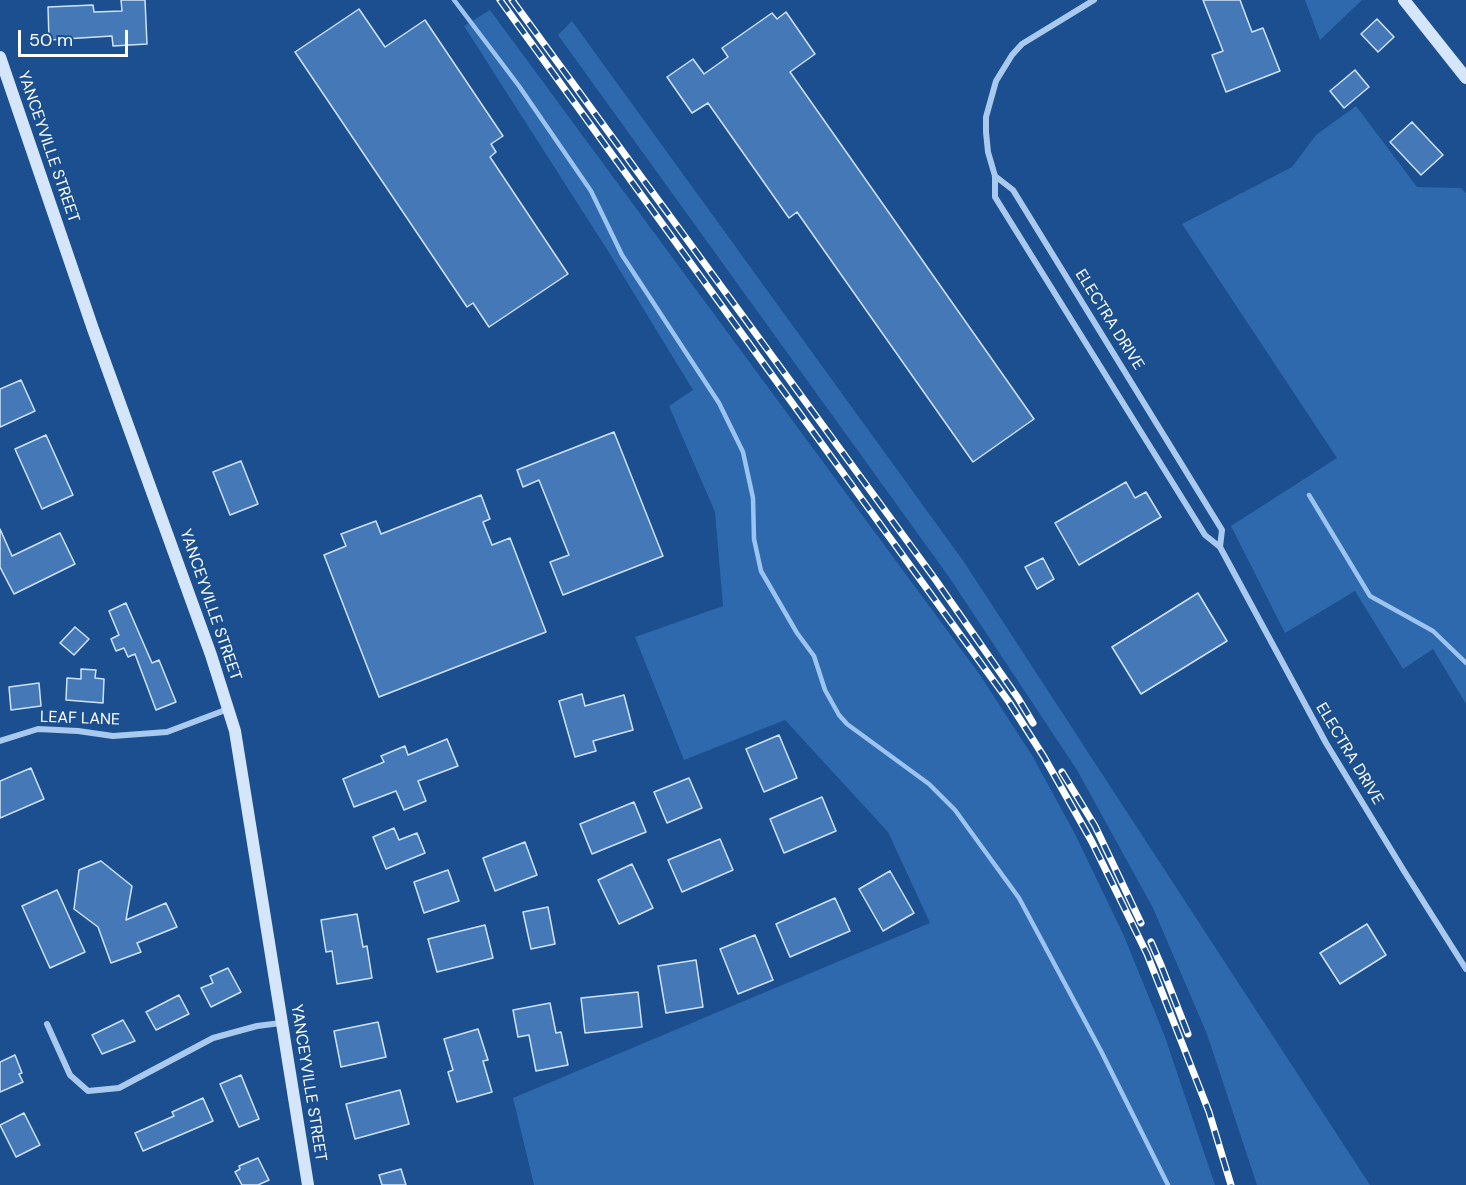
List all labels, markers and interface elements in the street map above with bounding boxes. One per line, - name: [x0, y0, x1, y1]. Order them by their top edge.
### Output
- scale bar: [21, 18, 130, 56]
- text: 50 m: [29, 28, 73, 52]
- street label: YANCEYVILLE STREET: [13, 69, 83, 225]
- street label: ELECTRA DRIVE: [1070, 266, 1148, 374]
- street label: YANCEYVILLE STREET: [175, 527, 245, 683]
- street label: ELECTRA DRIVE: [1311, 700, 1387, 808]
- street label: LEAF LANE: [40, 708, 120, 730]
- street label: YANCEYVILLE STREET: [286, 1003, 330, 1163]

